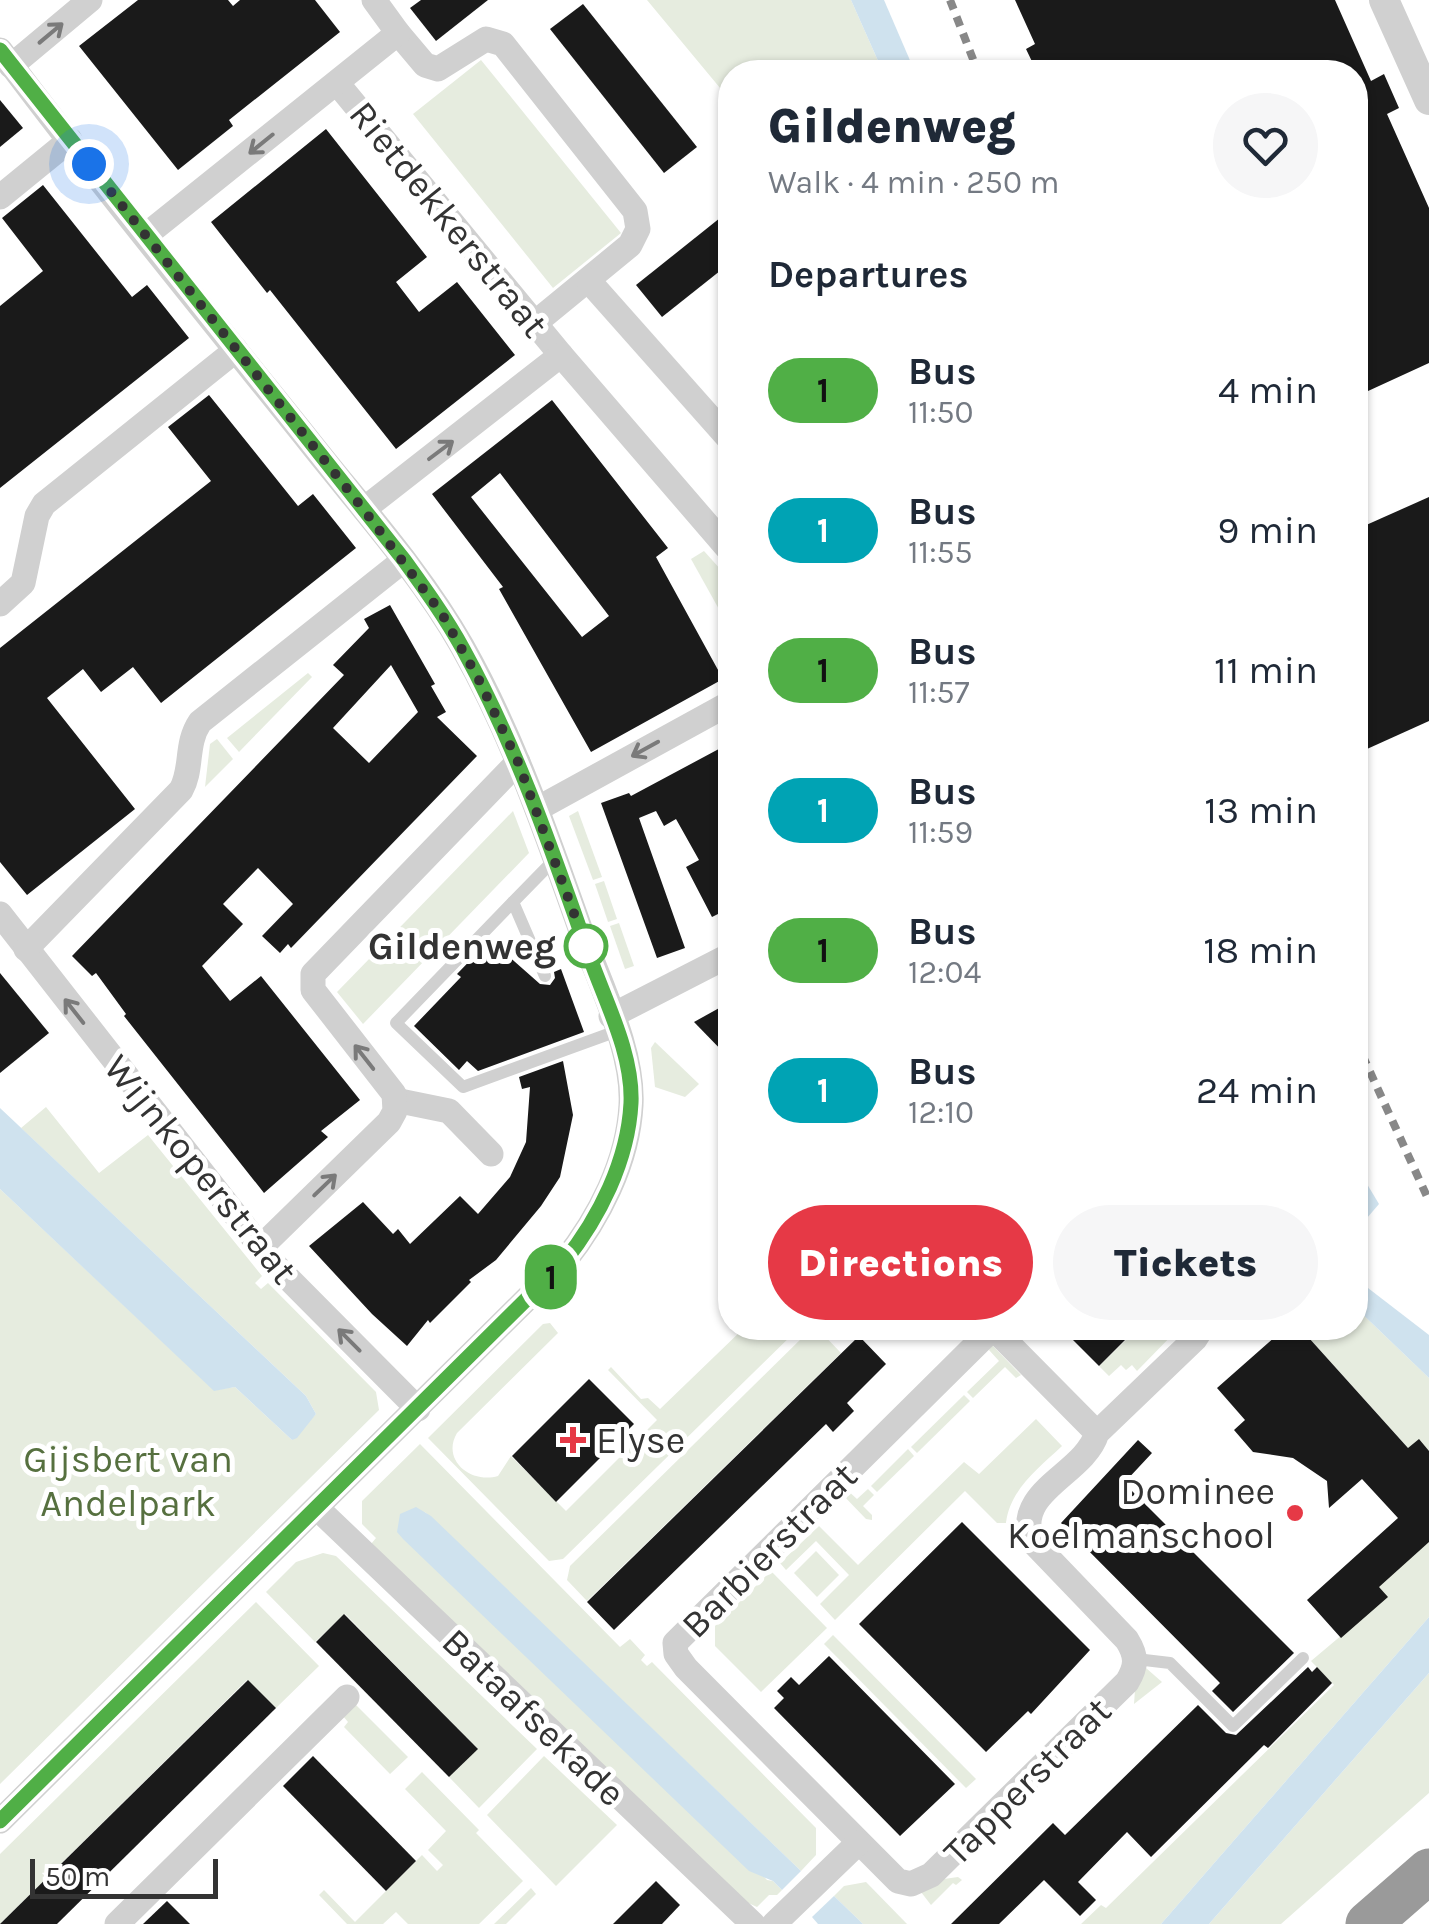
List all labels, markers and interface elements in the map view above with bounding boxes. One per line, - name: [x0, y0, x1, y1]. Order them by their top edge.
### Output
- one-way arrow: [37, 22, 63, 44]
- street label: Rietdekkerstraat: [340, 92, 558, 346]
- button: heart: [1213, 93, 1318, 198]
- text: Gildenweg: [768, 98, 1016, 154]
- one-way arrow: [248, 133, 275, 154]
- your location: [64, 139, 114, 189]
- text: Walk · 4 min · 250 m: [768, 164, 1059, 201]
- text: Departures: [768, 252, 968, 297]
- text: Bus: [908, 349, 977, 394]
- text: 4 min: [1218, 368, 1318, 413]
- text: 1: [817, 370, 829, 411]
- text: 11:50: [908, 394, 974, 431]
- one-way arrow: [427, 439, 454, 460]
- text: Bus: [908, 489, 977, 534]
- text: 9 min: [1217, 508, 1318, 553]
- text: 1: [817, 510, 829, 551]
- text: 11:55: [908, 534, 973, 571]
- text: Bus: [908, 629, 977, 674]
- text: 11 min: [1214, 648, 1318, 693]
- text: 1: [817, 650, 829, 691]
- text: 11:57: [908, 674, 970, 711]
- one-way arrow: [630, 740, 660, 760]
- text: Bus: [908, 769, 977, 814]
- text: 13 min: [1204, 788, 1318, 833]
- text: 1: [817, 790, 829, 831]
- text: 11:59: [908, 814, 973, 851]
- text: Bus: [908, 909, 977, 954]
- place label: Gildenweg: [368, 924, 556, 969]
- marker: Gildenweg: [565, 925, 607, 967]
- text: 18 min: [1203, 928, 1318, 973]
- text: 1: [817, 930, 829, 971]
- text: 12:04: [908, 954, 981, 991]
- one-way arrow: [63, 998, 85, 1024]
- one-way arrow: [354, 1044, 376, 1070]
- street label: Wijnkoperstraat: [94, 1046, 307, 1293]
- text: Bus: [908, 1049, 977, 1094]
- text: 24 min: [1196, 1068, 1318, 1113]
- text: 1: [817, 1070, 829, 1111]
- text: 12:10: [908, 1094, 974, 1131]
- one-way arrow: [312, 1173, 336, 1197]
- button: Directions: [768, 1205, 1033, 1320]
- button: Tickets: [1053, 1205, 1318, 1320]
- line badge: 1: [518, 1244, 584, 1310]
- text: 1: [545, 1257, 557, 1298]
- one-way arrow: [337, 1329, 361, 1353]
- place label: Elyse: [596, 1418, 685, 1463]
- marker: Elyse: [560, 1427, 586, 1453]
- park label: Gijsbert van Andelpark: [23, 1437, 233, 1526]
- street label: Barbierstraat: [672, 1453, 866, 1647]
- place label: Dominee Koelmanschool: [1007, 1469, 1275, 1558]
- marker: Dominee Koelmanschool: [1284, 1502, 1306, 1524]
- street label: Bataafsekade: [433, 1619, 634, 1816]
- street label: Tapperstraat: [934, 1688, 1120, 1874]
- scale bar: [30, 1854, 218, 1898]
- text: 50 m: [45, 1860, 110, 1893]

